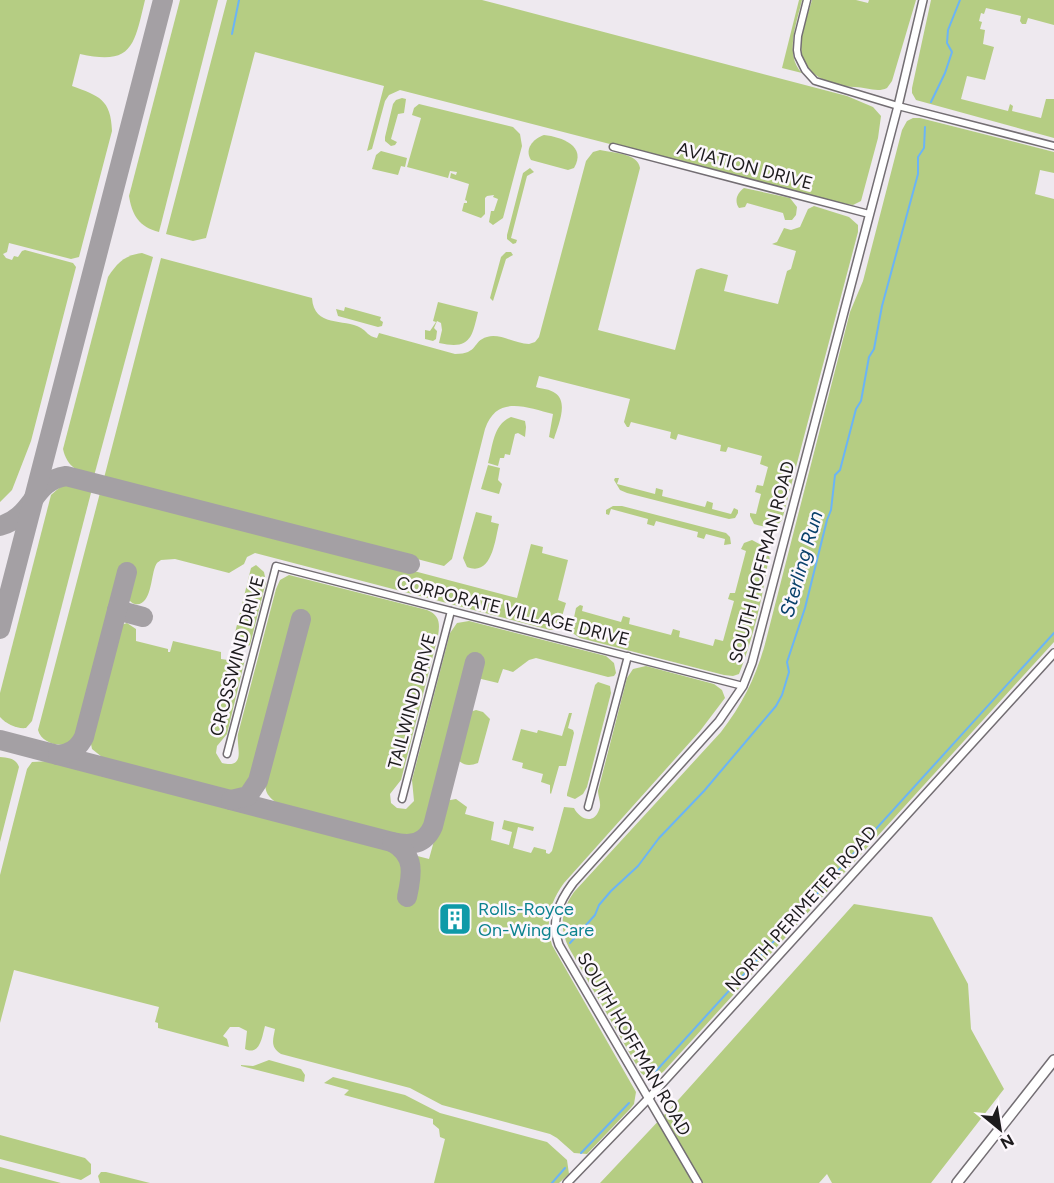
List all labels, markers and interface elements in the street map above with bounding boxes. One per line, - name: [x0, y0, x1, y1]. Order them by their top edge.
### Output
- street label: AVIATION DRIVE: [675, 137, 815, 195]
- street label: SOUTH HOFFMAN ROAD: [724, 459, 800, 665]
- water label: Sterling Run: [774, 508, 828, 620]
- street label: CORPORATE VILLAGE DRIVE: [394, 571, 632, 651]
- street label: CROSSWIND DRIVE: [205, 574, 269, 738]
- street label: TAILWIND DRIVE: [383, 631, 441, 771]
- street label: NORTH PERIMETER ROAD: [720, 821, 882, 997]
- place label: Rolls-Royce On-Wing Care: [478, 898, 594, 941]
- building icon: Rolls-Royce On-Wing Care: [437, 901, 473, 937]
- street label: SOUTH HOFFMAN ROAD: [572, 948, 696, 1140]
- north arrow: [970, 1099, 1030, 1159]
- text: N: [997, 1130, 1017, 1153]

